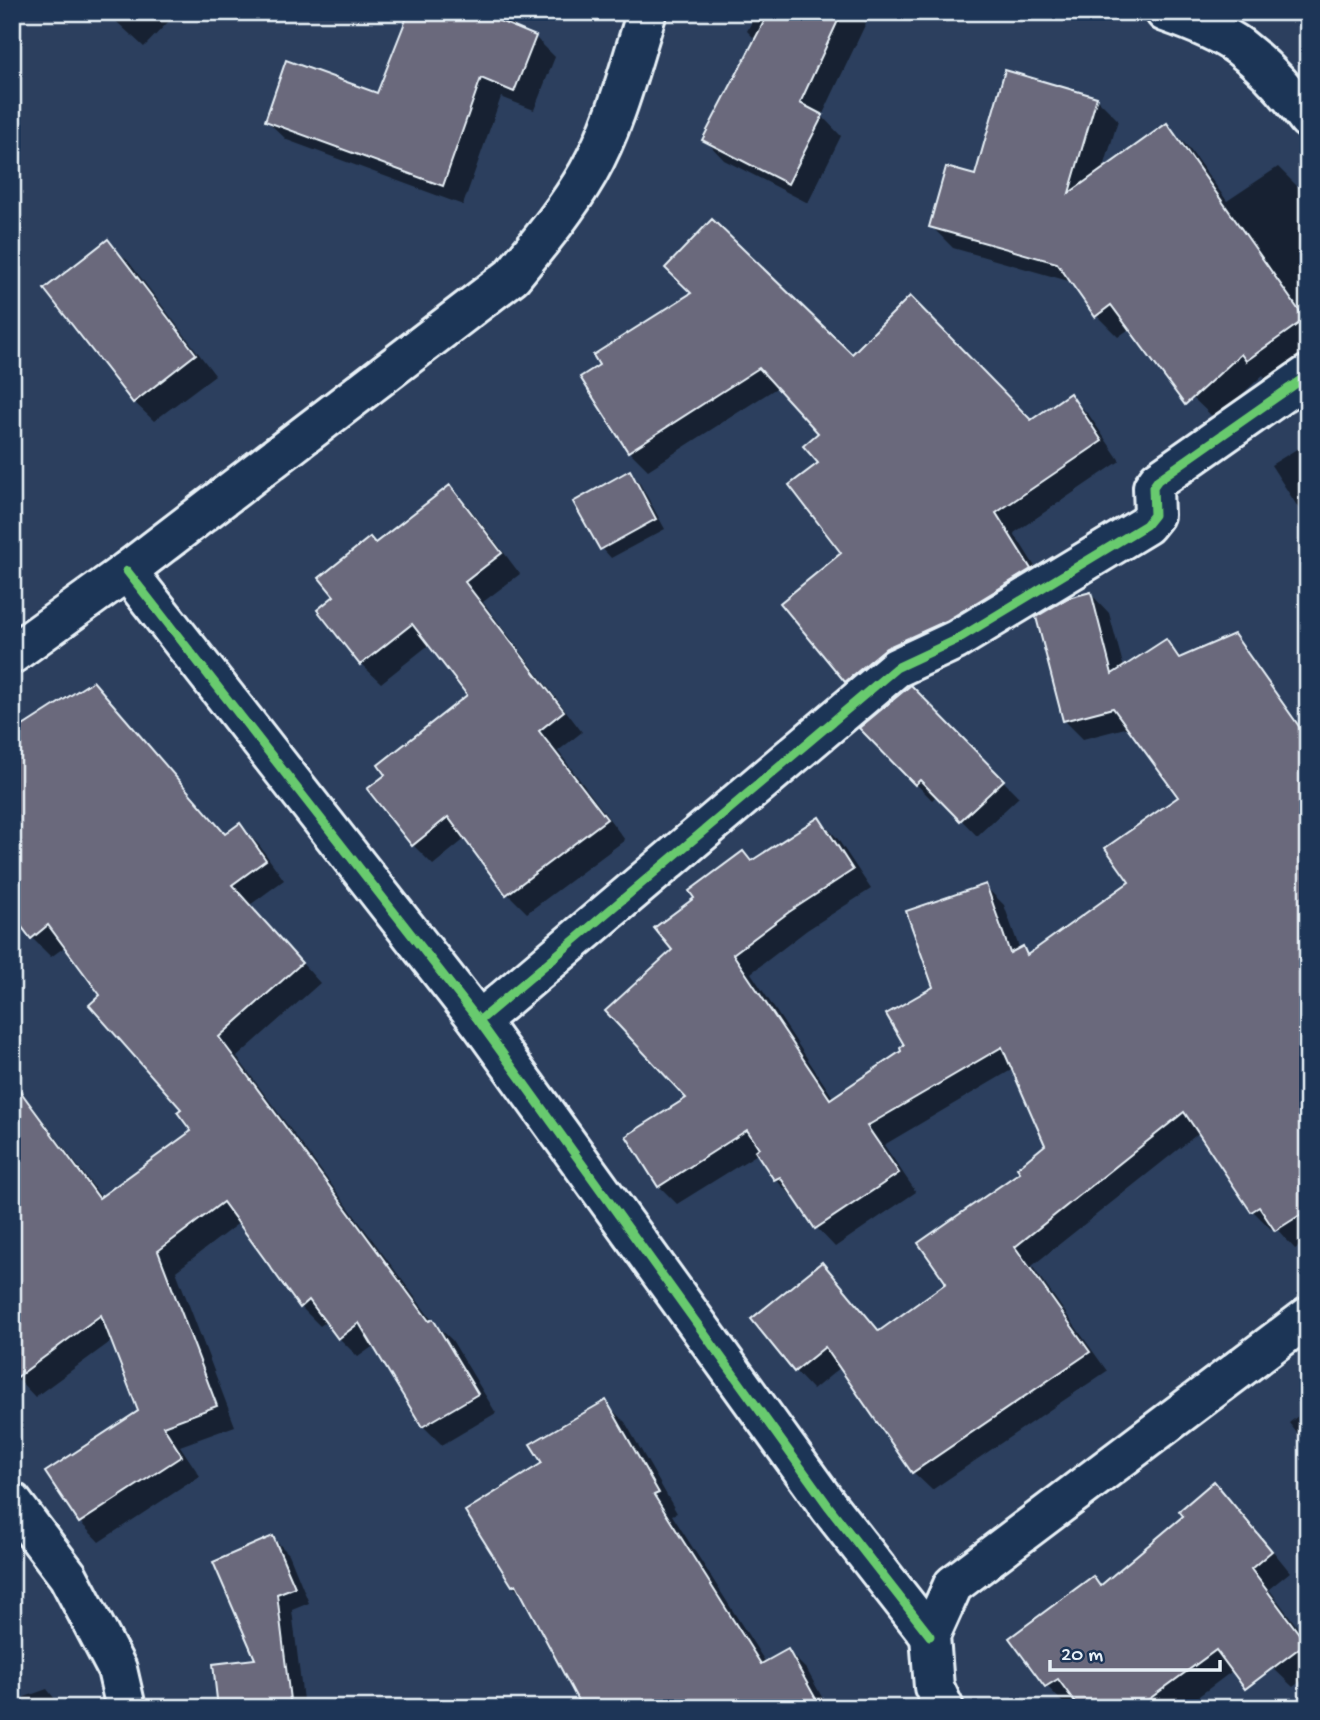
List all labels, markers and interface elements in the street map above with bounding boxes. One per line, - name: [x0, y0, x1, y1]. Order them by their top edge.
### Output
- scale bar: [1050, 1629, 1220, 1673]
- text: 20 m: [1061, 1644, 1103, 1669]

